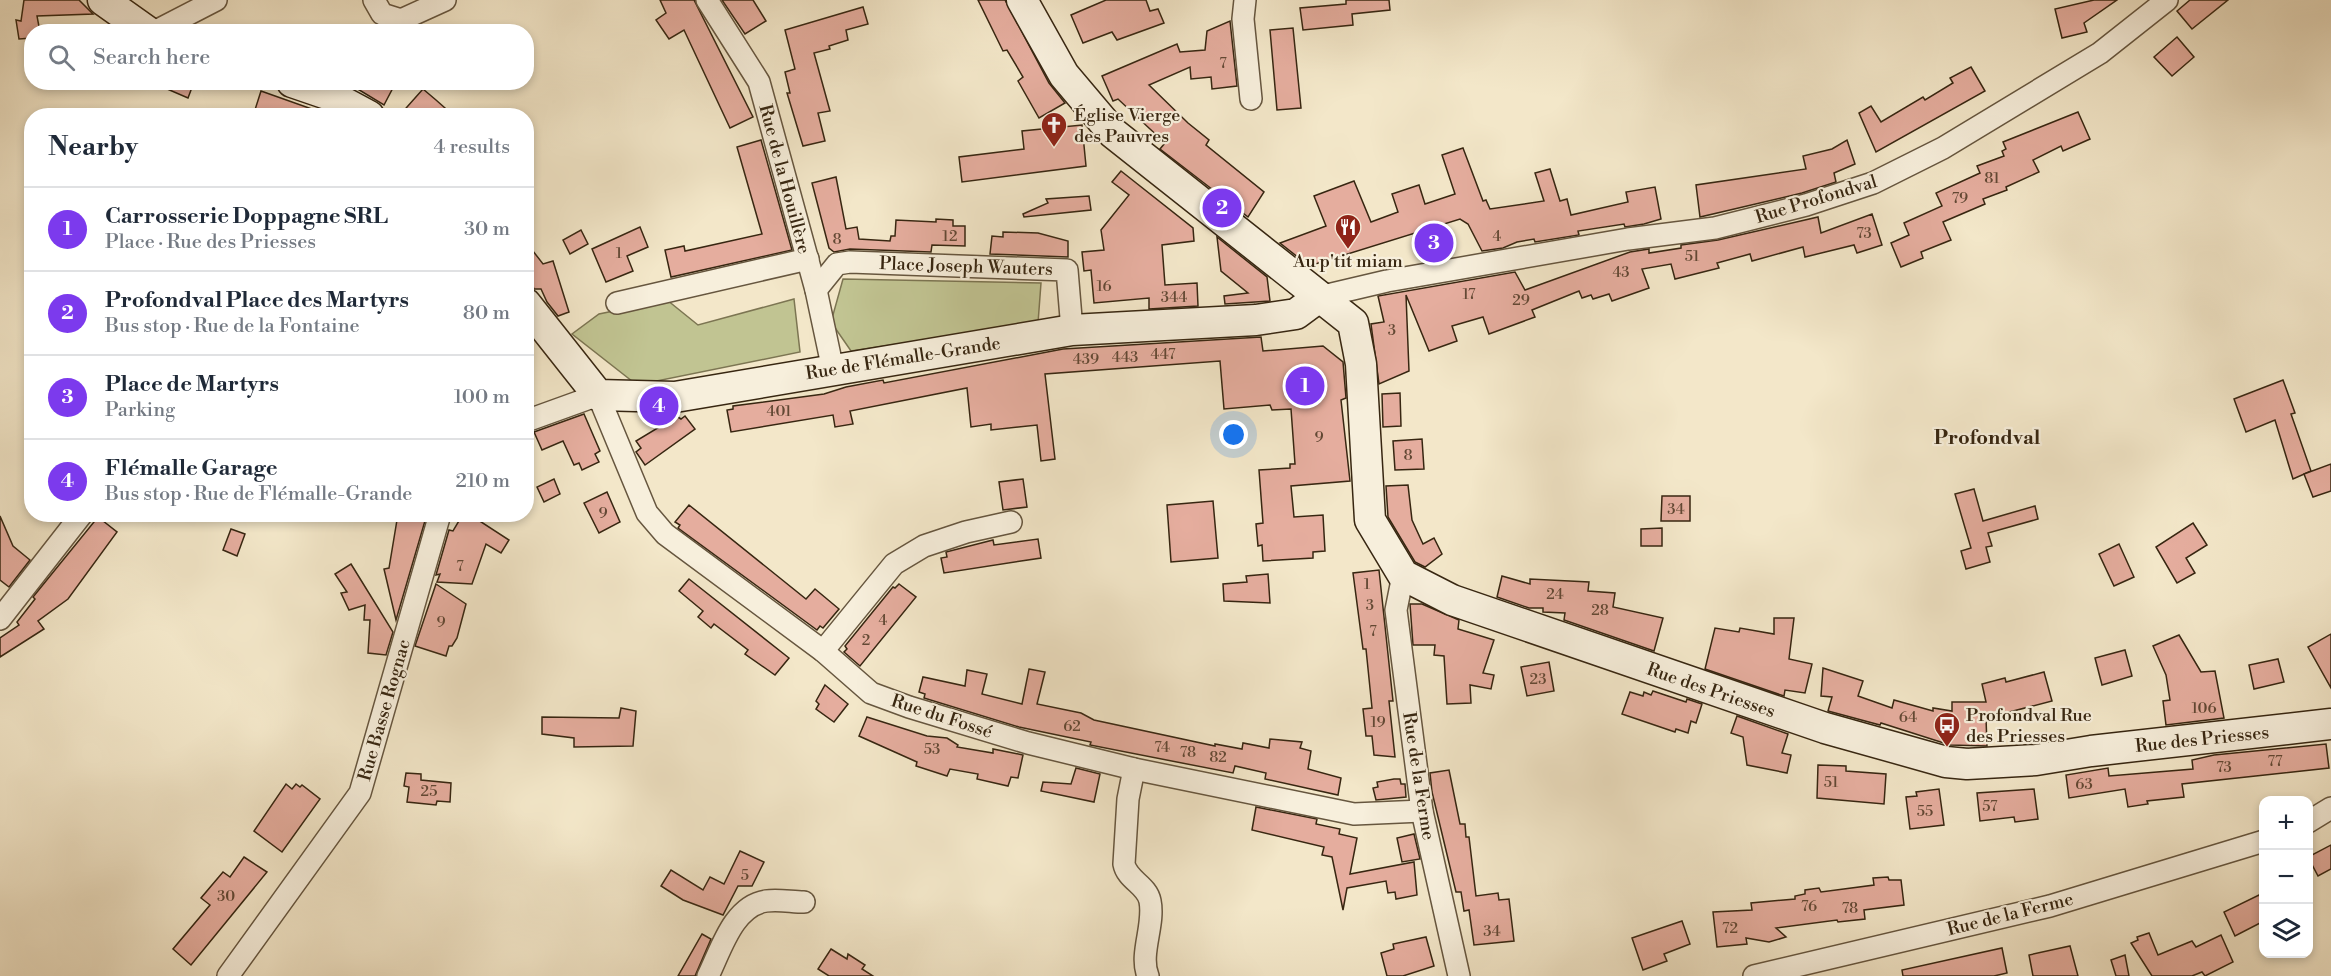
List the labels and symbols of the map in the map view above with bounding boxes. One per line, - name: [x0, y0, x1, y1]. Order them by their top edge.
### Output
- house number: 7: [1219, 54, 1227, 73]
- street label: Rue de la Houillère: [753, 102, 816, 256]
- place label: Église Vierge des Pauvres: [1074, 104, 1180, 148]
- church icon: Église Vierge des Pauvres: [1039, 110, 1069, 148]
- house number: 81: [1984, 169, 2000, 188]
- street label: Rue Profondval: [1753, 170, 1880, 229]
- pin: 2: [1202, 186, 1242, 230]
- house number: 79: [1952, 189, 1968, 208]
- restaurant icon: Au p'tit miam: [1333, 212, 1363, 250]
- pin: 3: [1414, 220, 1454, 266]
- house number: 73: [1856, 224, 1872, 243]
- house number: 12: [942, 227, 958, 246]
- house number: 4: [1493, 227, 1502, 246]
- house number: 8: [832, 230, 842, 249]
- house number: 1: [616, 244, 623, 263]
- house number: 51: [1685, 247, 1700, 266]
- place label: Au p'tit miam: [1292, 250, 1403, 273]
- street label: Place Joseph Wauters: [879, 252, 1053, 281]
- house number: 43: [1612, 263, 1630, 282]
- house number: 16: [1096, 277, 1112, 296]
- house number: 17: [1462, 285, 1476, 304]
- house number: 344: [1161, 288, 1187, 307]
- house number: 29: [1512, 291, 1530, 310]
- house number: 3: [1388, 321, 1396, 340]
- street label: Rue de Flémalle-Grande: [804, 332, 1002, 385]
- house number: 447: [1150, 345, 1176, 364]
- house number: 443: [1112, 348, 1138, 367]
- house number: 439: [1073, 350, 1099, 369]
- pin: 1: [1286, 364, 1324, 408]
- pin: 4: [640, 384, 678, 428]
- house number: 401: [767, 402, 792, 421]
- your location: [1219, 420, 1248, 449]
- district label: Profondval: [1934, 426, 2041, 451]
- house number: 9: [1314, 428, 1324, 447]
- house number: 8: [1403, 446, 1413, 465]
- house number: 34: [1667, 500, 1685, 519]
- house number: 9: [598, 504, 608, 523]
- house number: 7: [456, 557, 464, 576]
- house number: 1: [1364, 575, 1371, 594]
- house number: 24: [1546, 585, 1564, 604]
- house number: 3: [1366, 596, 1374, 615]
- house number: 28: [1591, 601, 1609, 620]
- house number: 4: [879, 611, 888, 630]
- house number: 9: [436, 613, 446, 632]
- house number: 7: [1369, 622, 1377, 641]
- house number: 2: [862, 631, 870, 650]
- street label: Rue Basse Rognac: [353, 637, 416, 784]
- street label: Rue des Priesses: [1643, 658, 1778, 723]
- house number: 23: [1530, 670, 1546, 689]
- street label: Rue du Fossé: [888, 689, 995, 744]
- house number: 106: [2191, 699, 2217, 718]
- place label: Profondval Rue des Priesses: [1966, 704, 2092, 748]
- house number: 64: [1899, 708, 1917, 727]
- street label: Rue de la Ferme: [1397, 710, 1440, 842]
- bus stop icon: Profondval Rue des Priesses: [1932, 710, 1962, 748]
- house number: 19: [1370, 713, 1386, 732]
- house number: 62: [1063, 717, 1081, 736]
- street label: Rue des Priesses: [2134, 721, 2270, 758]
- house number: 74: [1154, 738, 1170, 757]
- house number: 53: [924, 740, 940, 759]
- house number: 78: [1180, 743, 1196, 762]
- house number: 82: [1209, 748, 1227, 767]
- house number: 77: [2267, 752, 2283, 771]
- house number: 73: [2216, 758, 2232, 777]
- house number: 51: [1824, 773, 1839, 792]
- house number: 63: [2075, 775, 2093, 794]
- house number: 25: [421, 782, 437, 801]
- house number: 57: [1982, 797, 1998, 816]
- house number: 55: [1917, 802, 1933, 821]
- house number: 5: [741, 866, 749, 885]
- house number: 30: [217, 887, 235, 906]
- street label: Rue de la Ferme: [1945, 888, 2076, 941]
- house number: 76: [1801, 897, 1817, 916]
- house number: 78: [1842, 899, 1858, 918]
- house number: 72: [1722, 919, 1738, 938]
- house number: 34: [1483, 922, 1501, 941]

